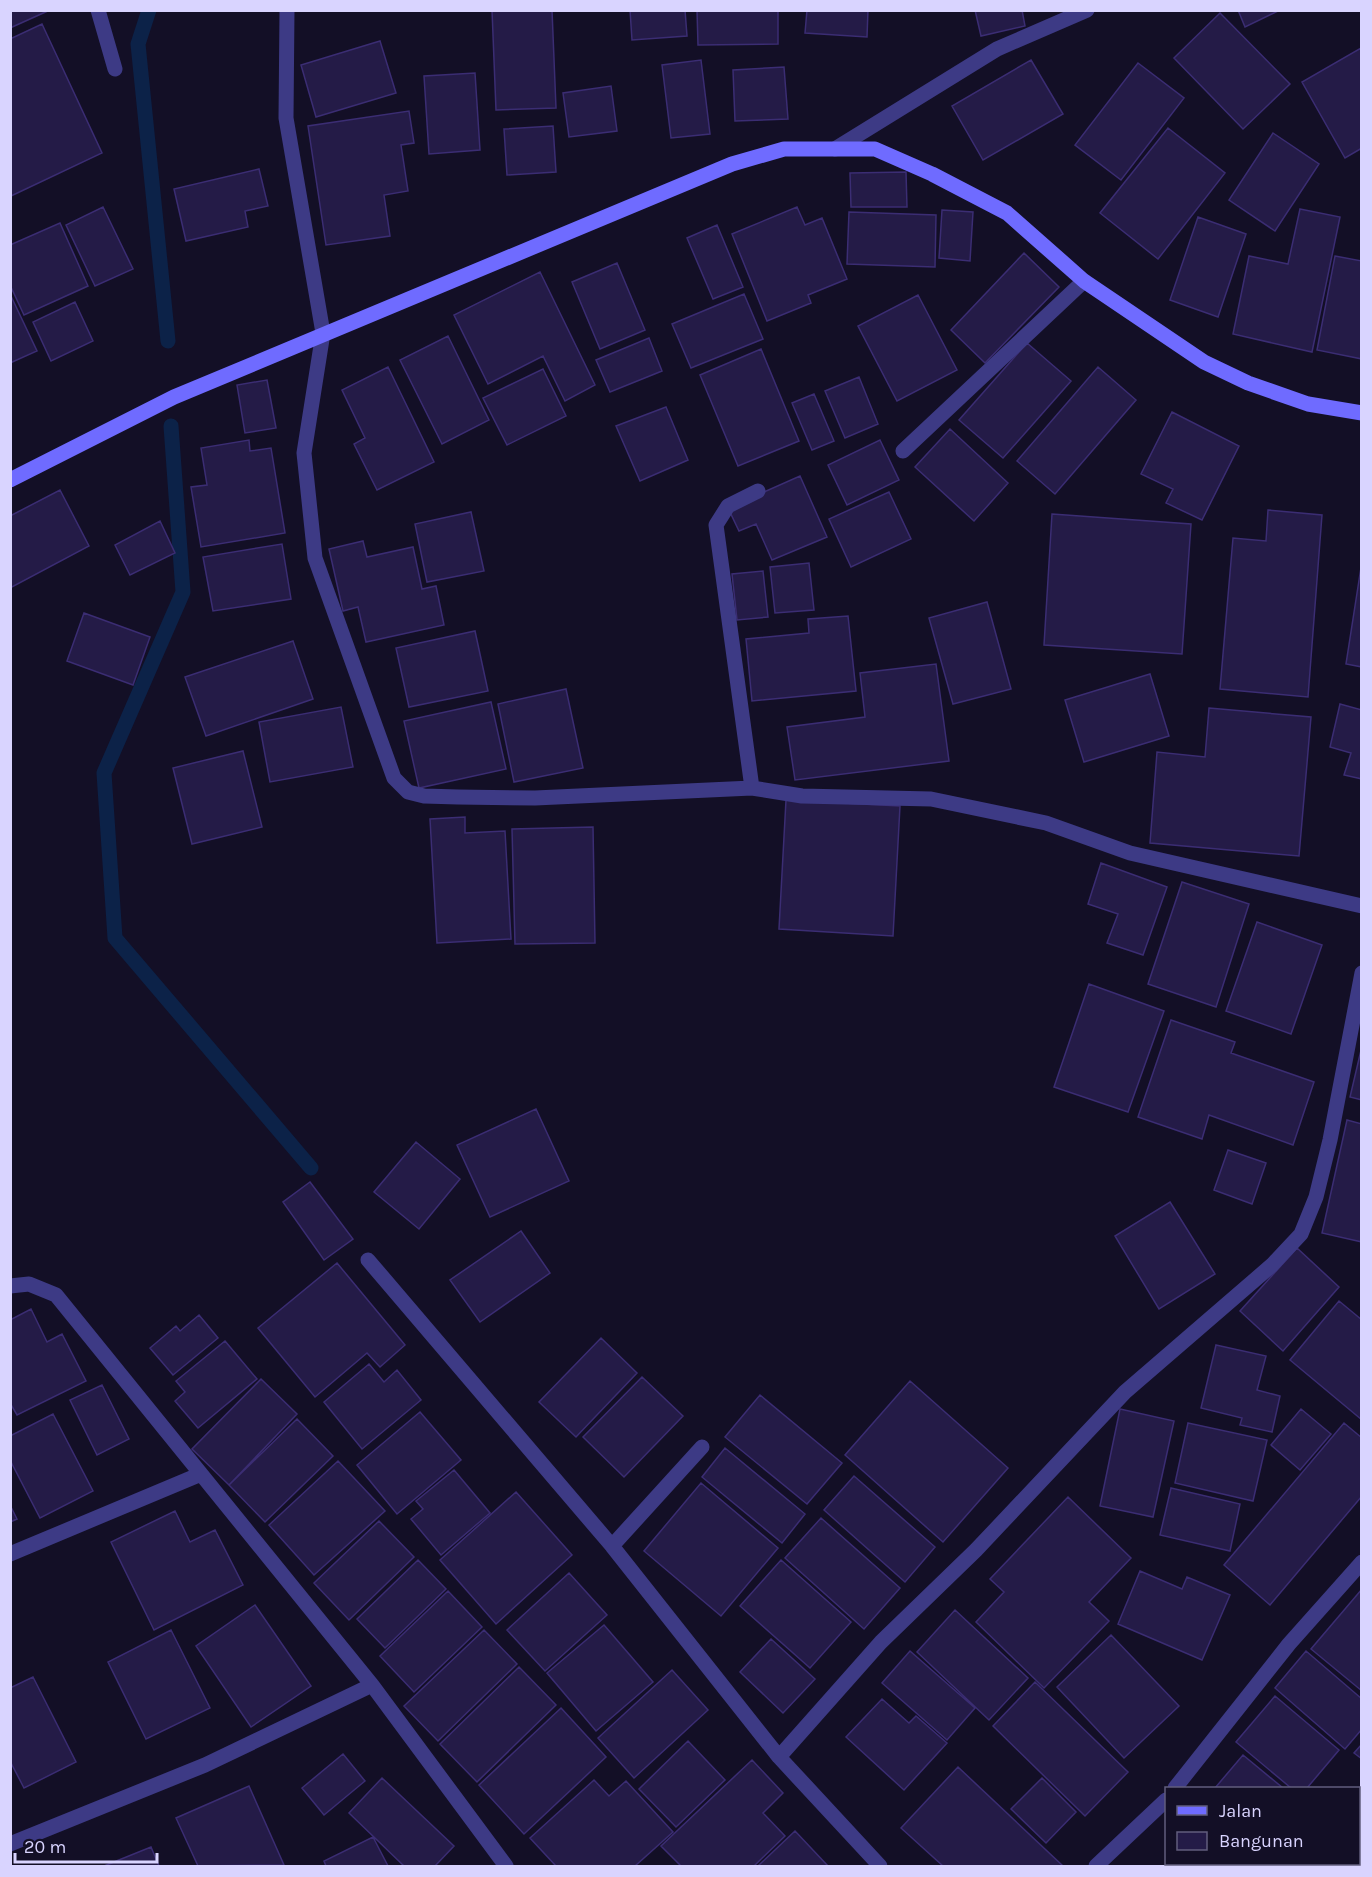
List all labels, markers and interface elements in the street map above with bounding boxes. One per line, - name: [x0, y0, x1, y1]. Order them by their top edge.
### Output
- legend: [1165, 1787, 1360, 1865]
- text: Jalan: [1219, 1800, 1262, 1822]
- scale bar: [15, 1826, 158, 1864]
- text: Bangunan: [1219, 1830, 1304, 1852]
- text: 20 m: [24, 1836, 66, 1858]

